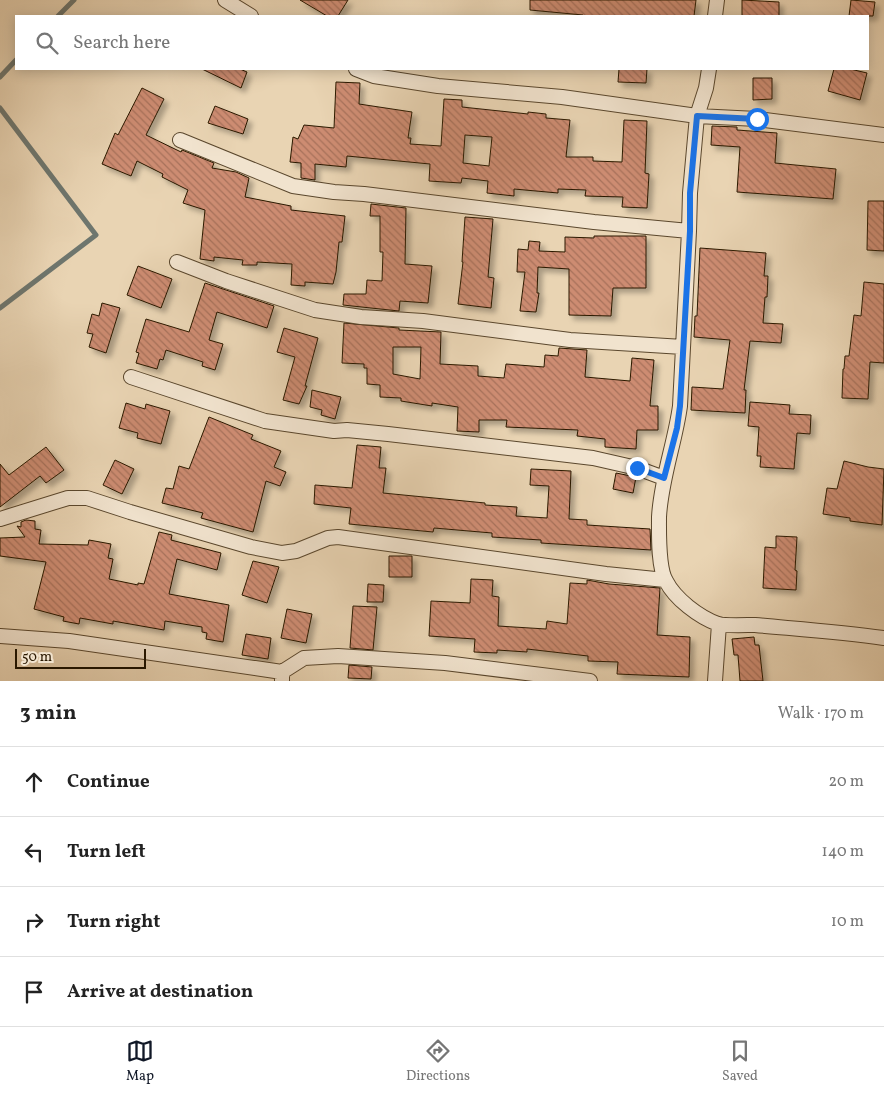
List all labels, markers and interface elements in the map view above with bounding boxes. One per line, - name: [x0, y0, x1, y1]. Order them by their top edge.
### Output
- search box: [15, 15, 869, 70]
- icon: search: [33, 29, 61, 57]
- text: Search here: [73, 30, 170, 56]
- route start: [746, 108, 769, 131]
- route end: [626, 457, 649, 480]
- scale bar: [15, 646, 146, 669]
- text: 50 m: [22, 648, 52, 667]
- text: 3 min: [20, 699, 76, 728]
- text: Walk · 170 m: [778, 703, 864, 725]
- icon: ahead: [20, 768, 48, 796]
- text: Continue: [67, 769, 150, 795]
- text: 20 m: [829, 771, 864, 793]
- icon: left: [20, 838, 48, 866]
- text: Turn left: [67, 839, 146, 865]
- text: 140 m: [822, 841, 864, 863]
- icon: right: [20, 908, 48, 936]
- text: Turn right: [67, 909, 160, 935]
- text: 10 m: [831, 911, 864, 933]
- icon: arrive: [20, 978, 48, 1006]
- text: Arrive at destination: [67, 979, 253, 1005]
- tab: Map: [126, 1037, 154, 1086]
- tab: Directions: [406, 1037, 470, 1086]
- tab: Saved: [722, 1037, 758, 1086]

